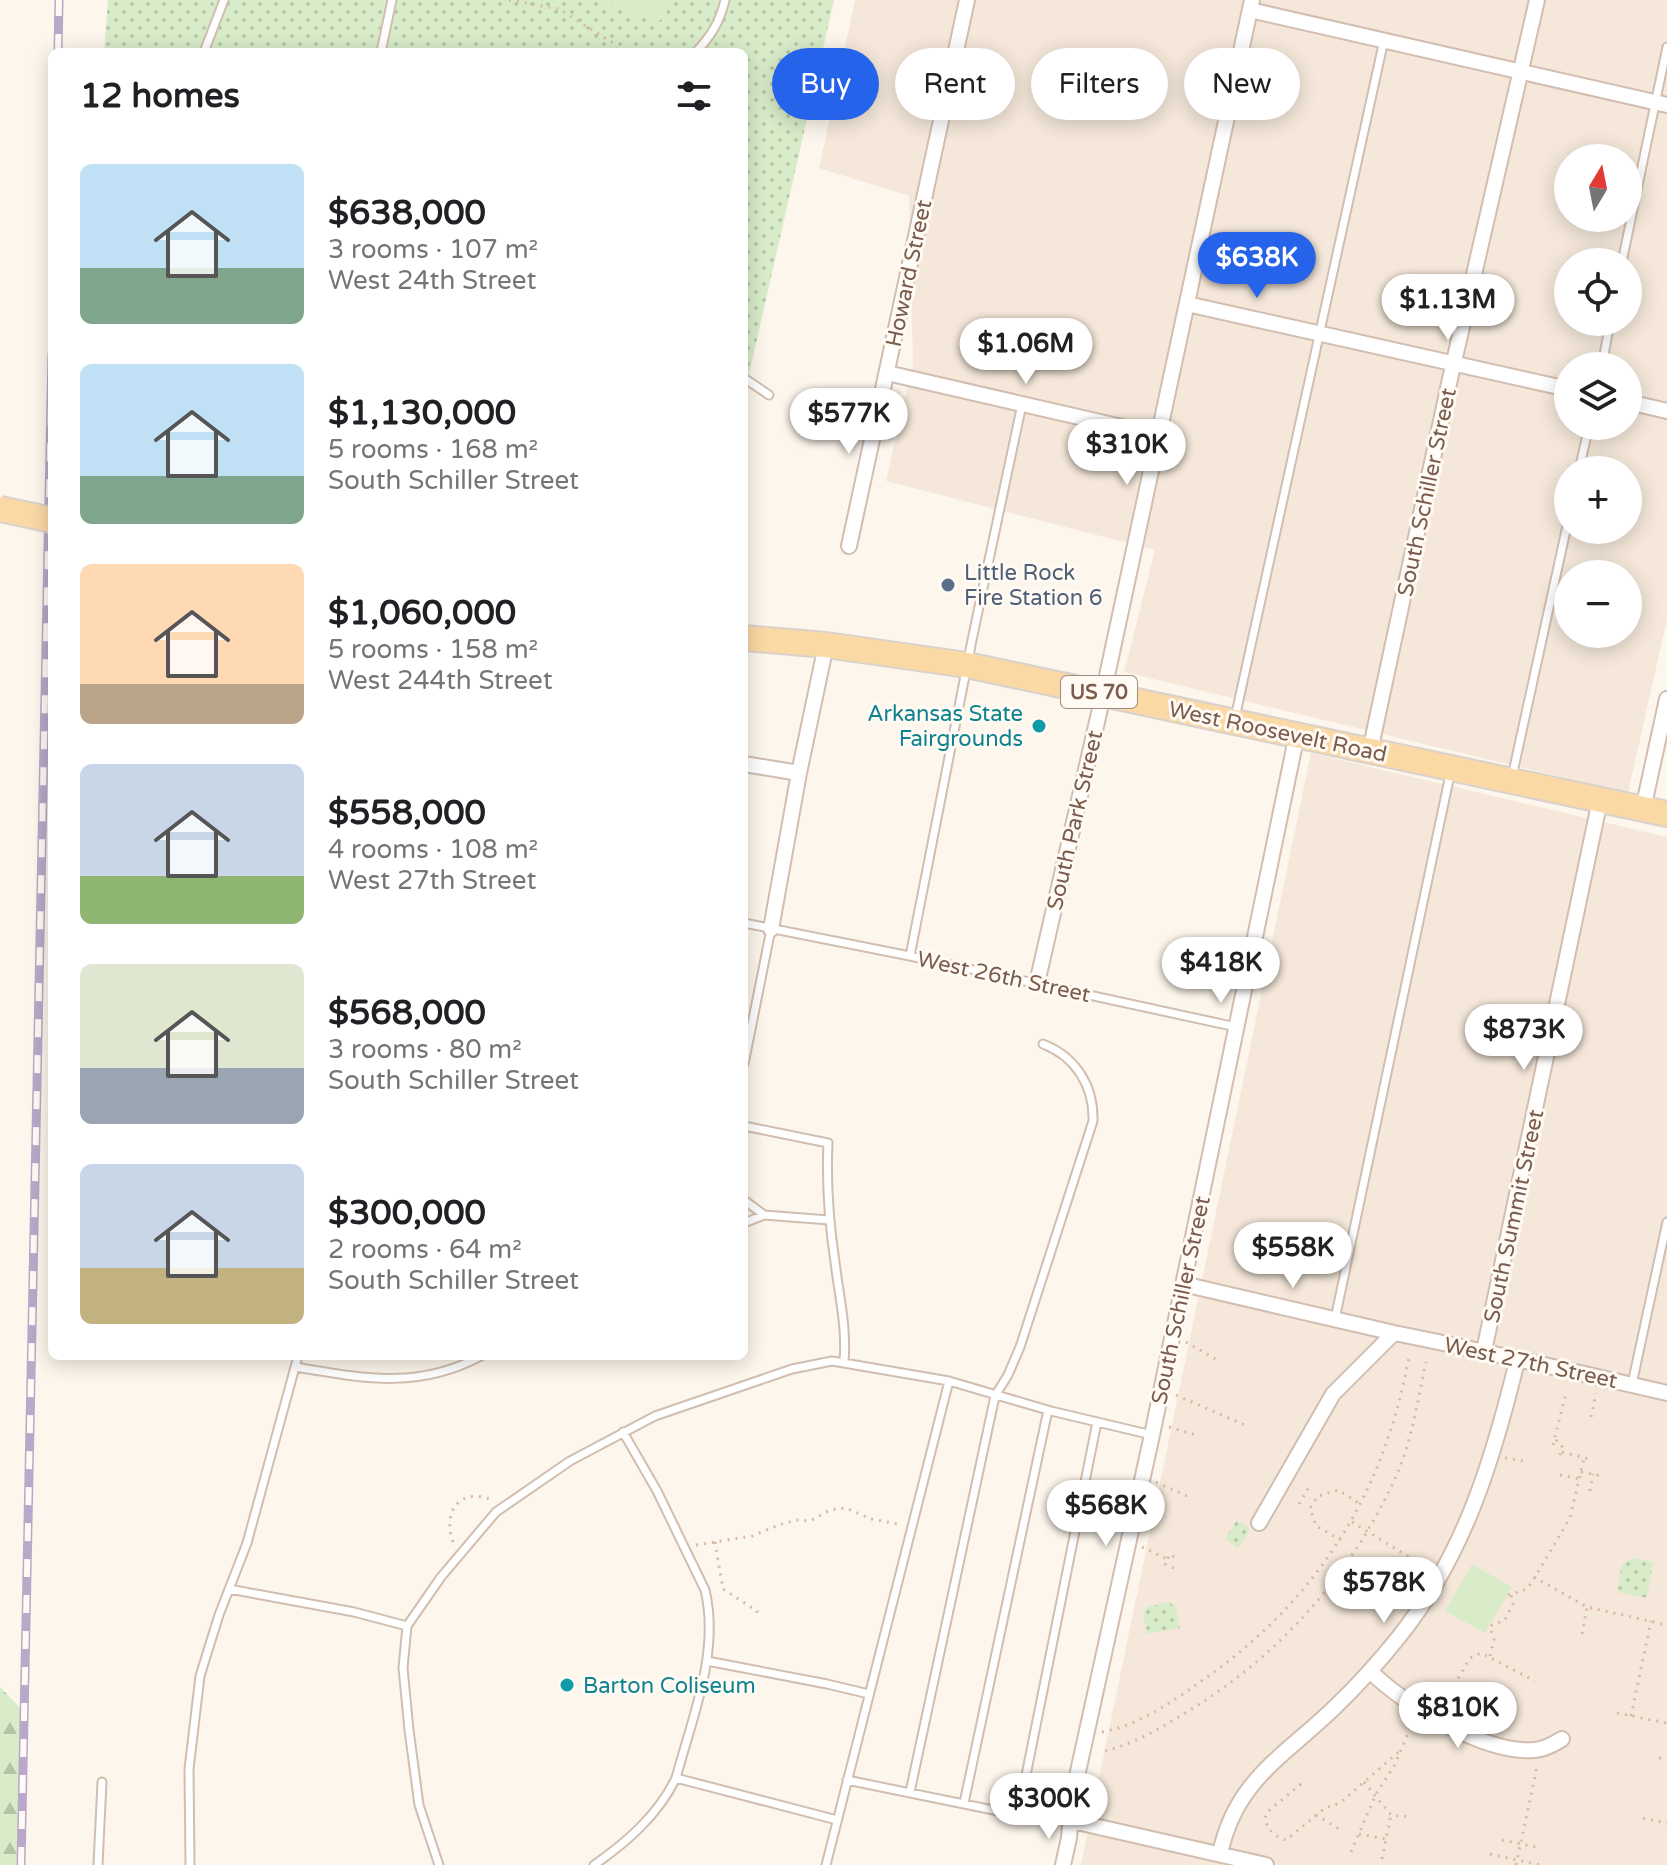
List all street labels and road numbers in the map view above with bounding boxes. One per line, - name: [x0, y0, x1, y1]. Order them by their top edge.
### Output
- street label: Howard Street: [881, 197, 937, 349]
- street label: South Schiller Street: [1392, 386, 1462, 599]
- road number: US 70: [1061, 676, 1137, 708]
- street label: West Roosevelt Road: [1166, 696, 1389, 768]
- street label: South Park Street: [1042, 728, 1108, 913]
- street label: West 26th Street: [915, 946, 1093, 1008]
- street label: South Summit Street: [1479, 1107, 1549, 1325]
- street label: South Schiller Street: [1146, 1194, 1216, 1407]
- street label: West 27th Street: [1442, 1332, 1620, 1394]

